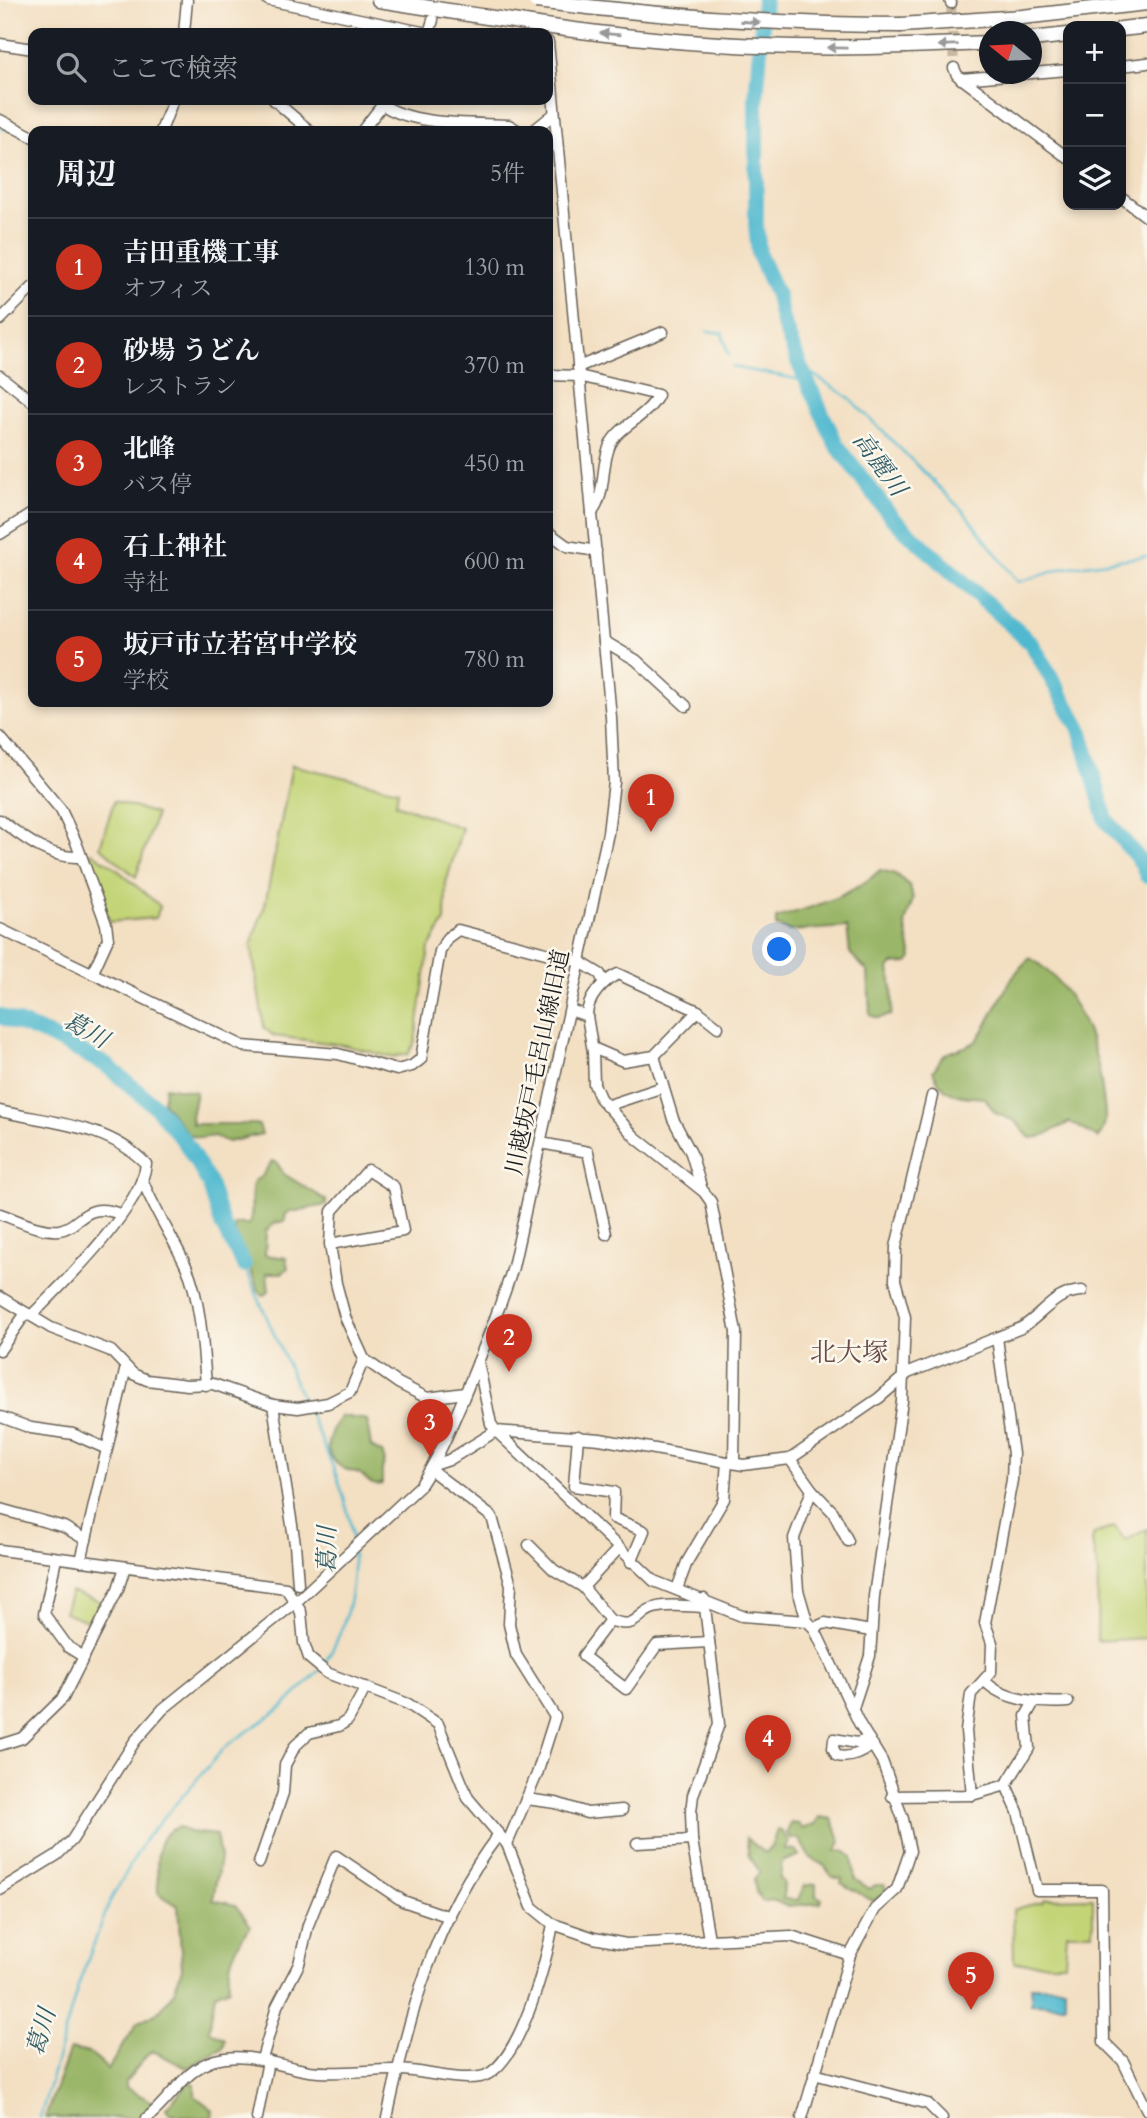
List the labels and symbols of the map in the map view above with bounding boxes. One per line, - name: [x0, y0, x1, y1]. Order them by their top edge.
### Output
- one-way arrow: [739, 17, 761, 28]
- north arrow: [979, 21, 1042, 84]
- one-way arrow: [599, 28, 621, 39]
- one-way arrow: [936, 39, 958, 51]
- one-way arrow: [826, 42, 848, 54]
- water label: 高麗川: [845, 425, 916, 506]
- pin: 1: [628, 774, 674, 832]
- your location: [762, 932, 796, 966]
- street label: 川越坂戸毛呂山線旧道: [498, 946, 577, 1178]
- water label: 葛川: [57, 1004, 117, 1058]
- pin: 2: [486, 1314, 532, 1372]
- district label: 北大塚: [810, 1335, 888, 1370]
- pin: 3: [407, 1399, 453, 1457]
- water label: 葛川: [311, 1523, 344, 1574]
- pin: 4: [745, 1715, 791, 1773]
- pin: 5: [948, 1952, 994, 2010]
- water label: 葛川: [19, 2002, 65, 2060]

